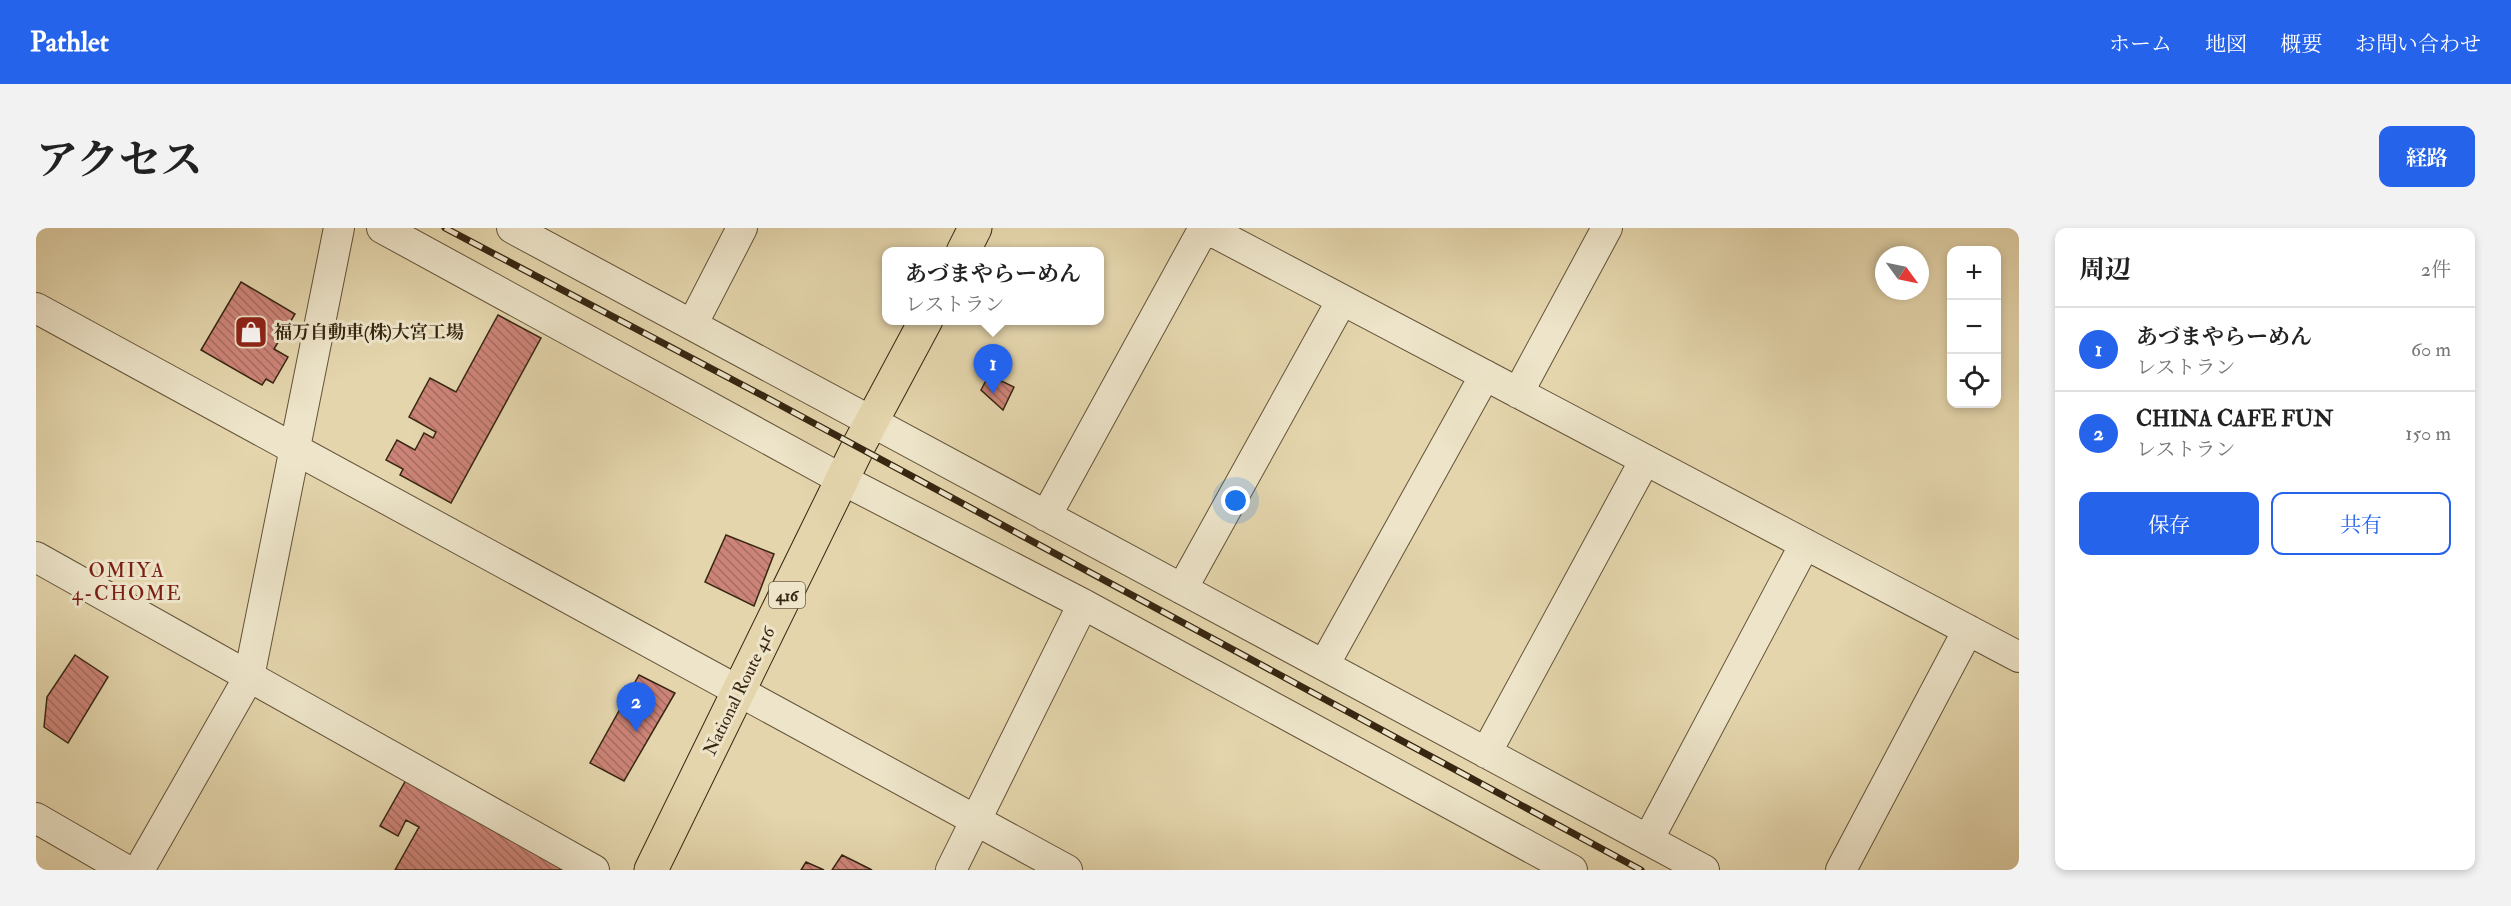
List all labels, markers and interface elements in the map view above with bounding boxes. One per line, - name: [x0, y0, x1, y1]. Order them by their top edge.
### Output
- text: Pathlet: [30, 25, 109, 60]
- text: ホーム: [2109, 31, 2172, 58]
- text: 地図: [2205, 31, 2247, 58]
- text: 概要: [2280, 31, 2322, 58]
- text: お問い合わせ: [2355, 31, 2481, 58]
- button: 経路: [2379, 126, 2475, 187]
- text: アクセス: [36, 135, 203, 187]
- north arrow: [1875, 246, 1929, 300]
- map controls: [1947, 246, 2001, 408]
- button: +: [1947, 246, 2001, 300]
- popup: [882, 247, 1104, 325]
- text: 周辺: [2079, 254, 2131, 286]
- text: 2件: [2421, 257, 2451, 282]
- text: あづまやらーめん: [905, 260, 1081, 288]
- text: レストラン: [905, 292, 1004, 317]
- button: −: [1947, 300, 2001, 354]
- shop icon: 福万自動車(株)大宮工場: [233, 314, 269, 350]
- place label: 福万自動車(株)大宮工場: [274, 321, 464, 344]
- text: あづまやらーめん: [2136, 323, 2312, 351]
- text: 1: [2095, 337, 2102, 362]
- text: 60 m: [2411, 337, 2451, 362]
- pin: 1: [974, 344, 1012, 394]
- button: locate: [1947, 354, 2001, 408]
- text: レストラン: [2136, 355, 2235, 380]
- text: CHINA CAFE FUN: [2136, 405, 2333, 433]
- text: 2: [2093, 421, 2104, 446]
- text: 150 m: [2405, 421, 2451, 446]
- text: レストラン: [2136, 437, 2235, 462]
- your location: [1221, 486, 1250, 515]
- button: 保存: [2079, 492, 2259, 555]
- button: 共有: [2271, 492, 2451, 555]
- district label: OMIYA 4-CHOME: [72, 558, 182, 606]
- road number: 416: [769, 582, 805, 608]
- street label: National Route 416: [698, 622, 781, 759]
- pin: 2: [616, 682, 656, 732]

